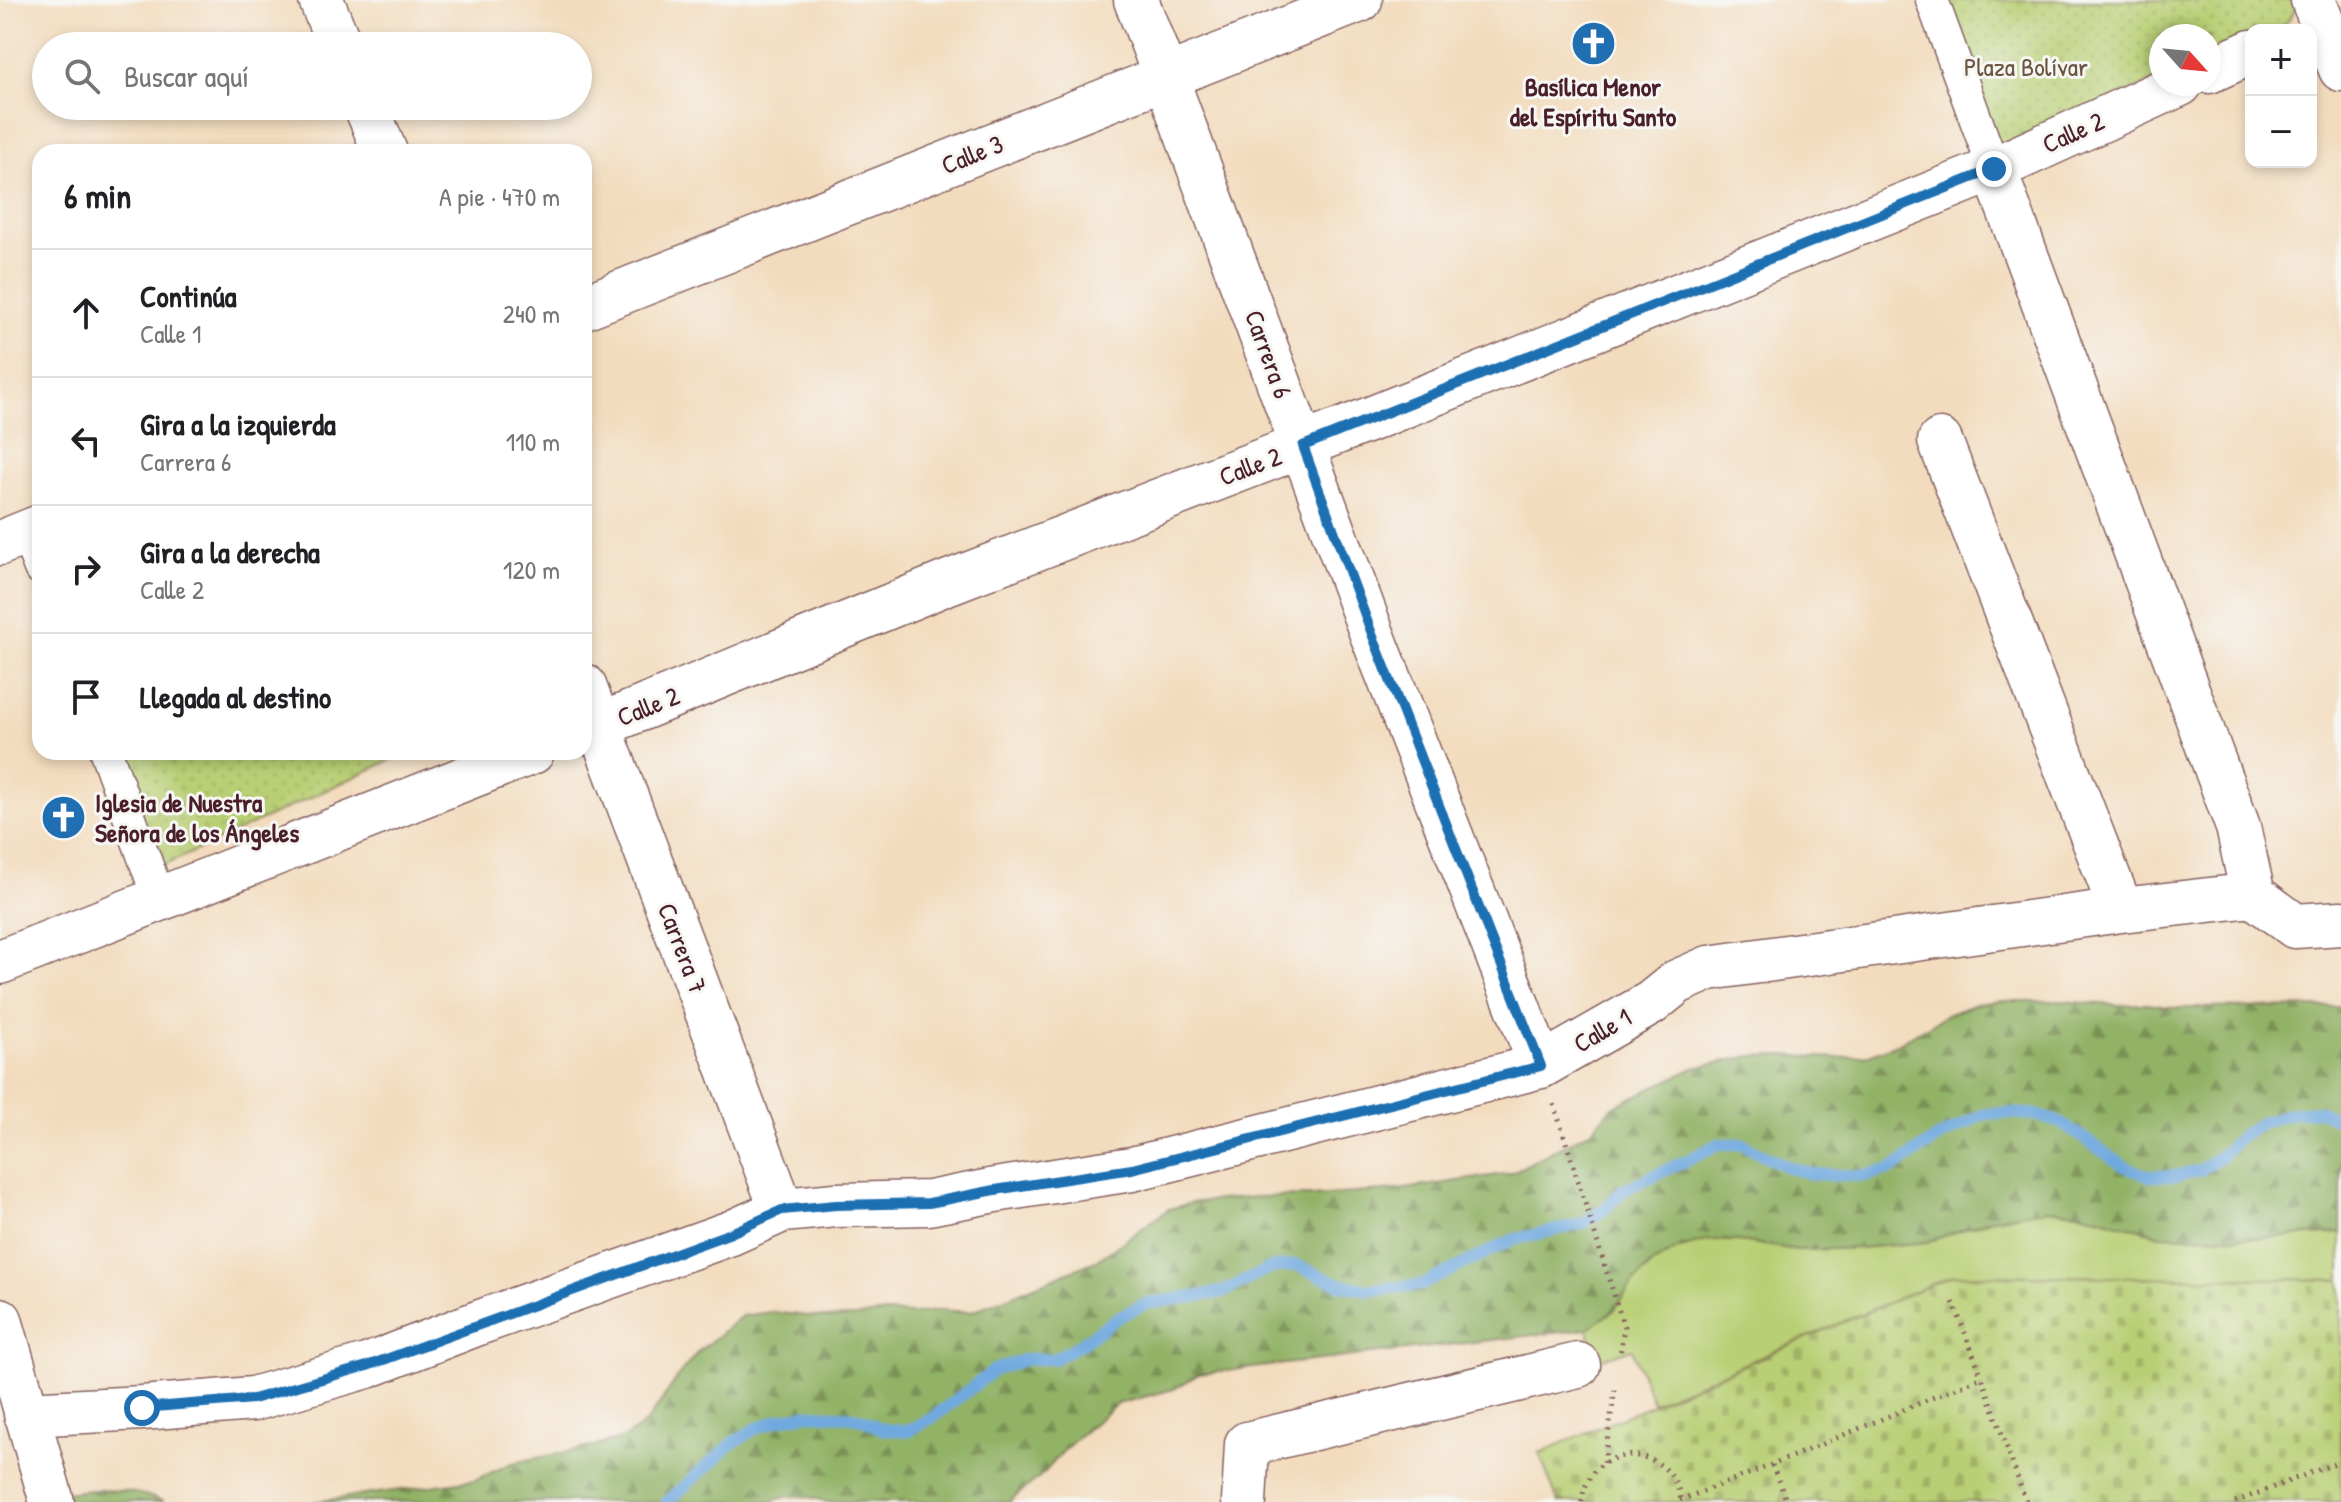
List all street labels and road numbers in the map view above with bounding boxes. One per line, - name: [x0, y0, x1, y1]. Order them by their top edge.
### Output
- street label: Calle 2: [2037, 103, 2109, 161]
- street label: Calle 3: [936, 126, 1008, 182]
- street label: Carrera 6: [1237, 305, 1301, 403]
- street label: Calle 2: [1214, 438, 1286, 494]
- street label: Calle 2: [612, 678, 684, 734]
- street label: Carrera 7: [650, 898, 716, 998]
- street label: Calle 1: [1567, 999, 1637, 1061]

